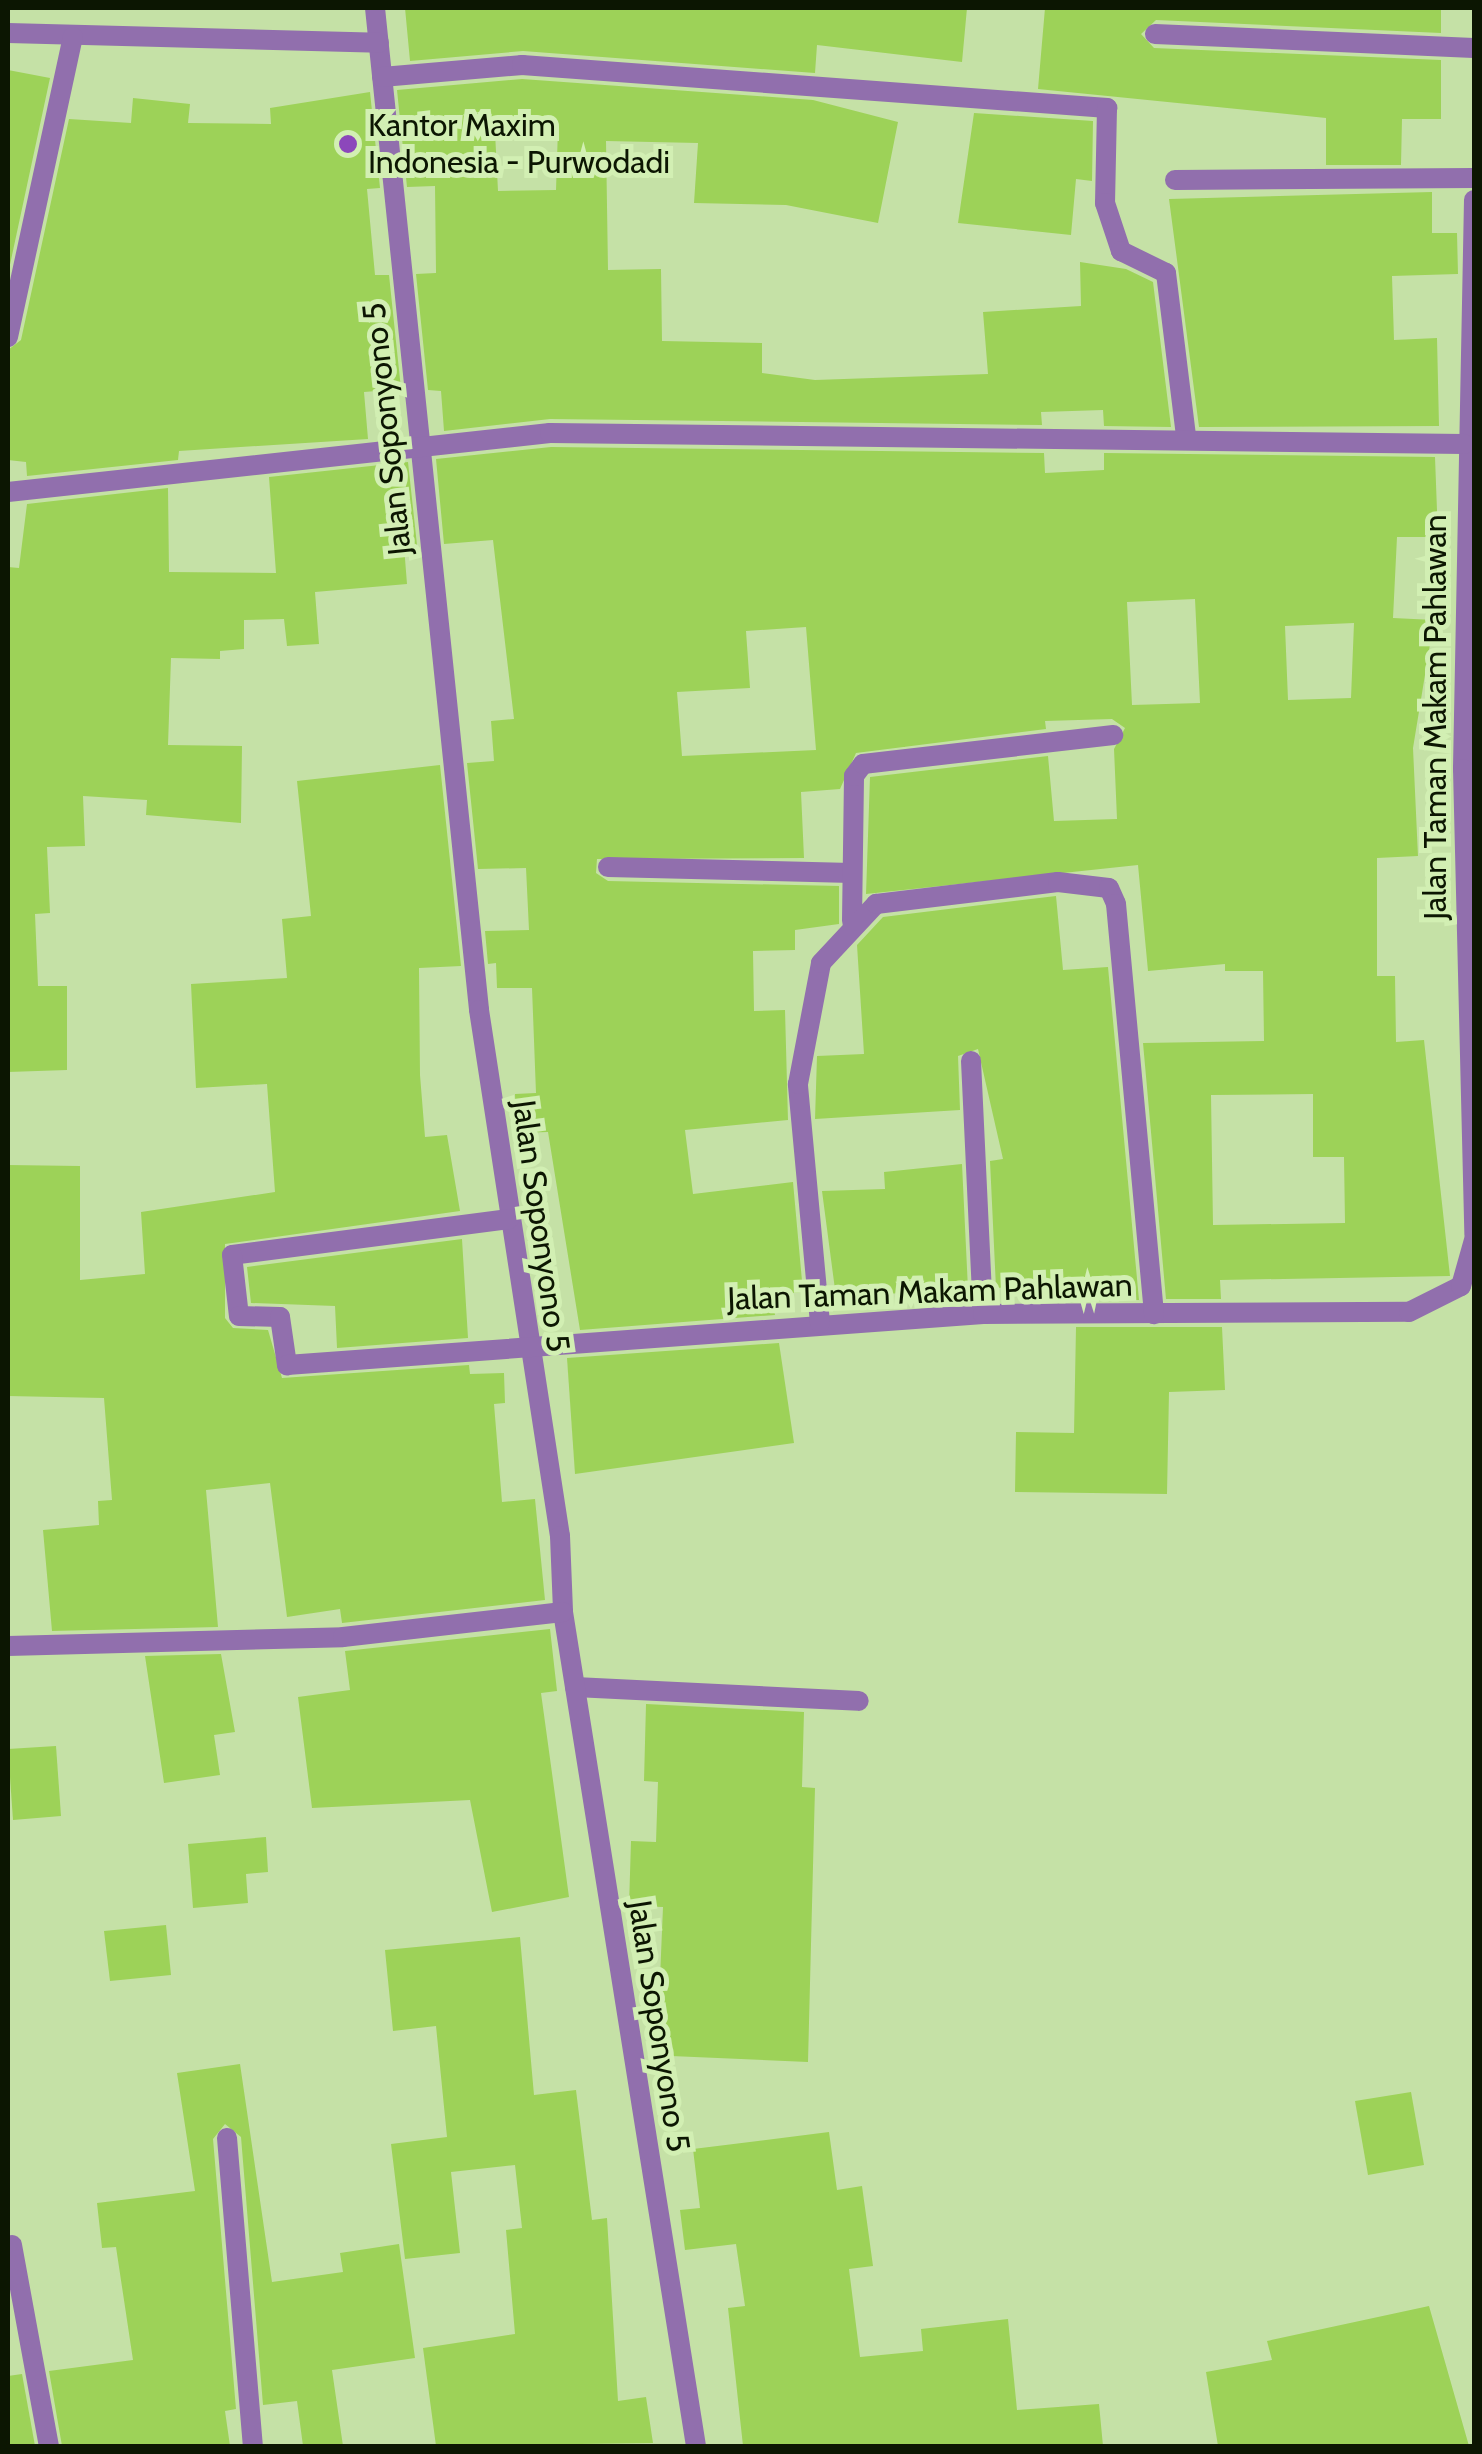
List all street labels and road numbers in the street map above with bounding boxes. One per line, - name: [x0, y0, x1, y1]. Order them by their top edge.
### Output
- street label: Jalan Soponyono 5: [355, 301, 419, 557]
- street label: Jalan Taman Makam Pahlawan: [1416, 514, 1454, 920]
- street label: Jalan Soponyono 5: [504, 1098, 578, 1354]
- street label: Jalan Taman Makam Pahlawan: [727, 1266, 1133, 1318]
- street label: Jalan Soponyono 5: [620, 1898, 698, 2154]

